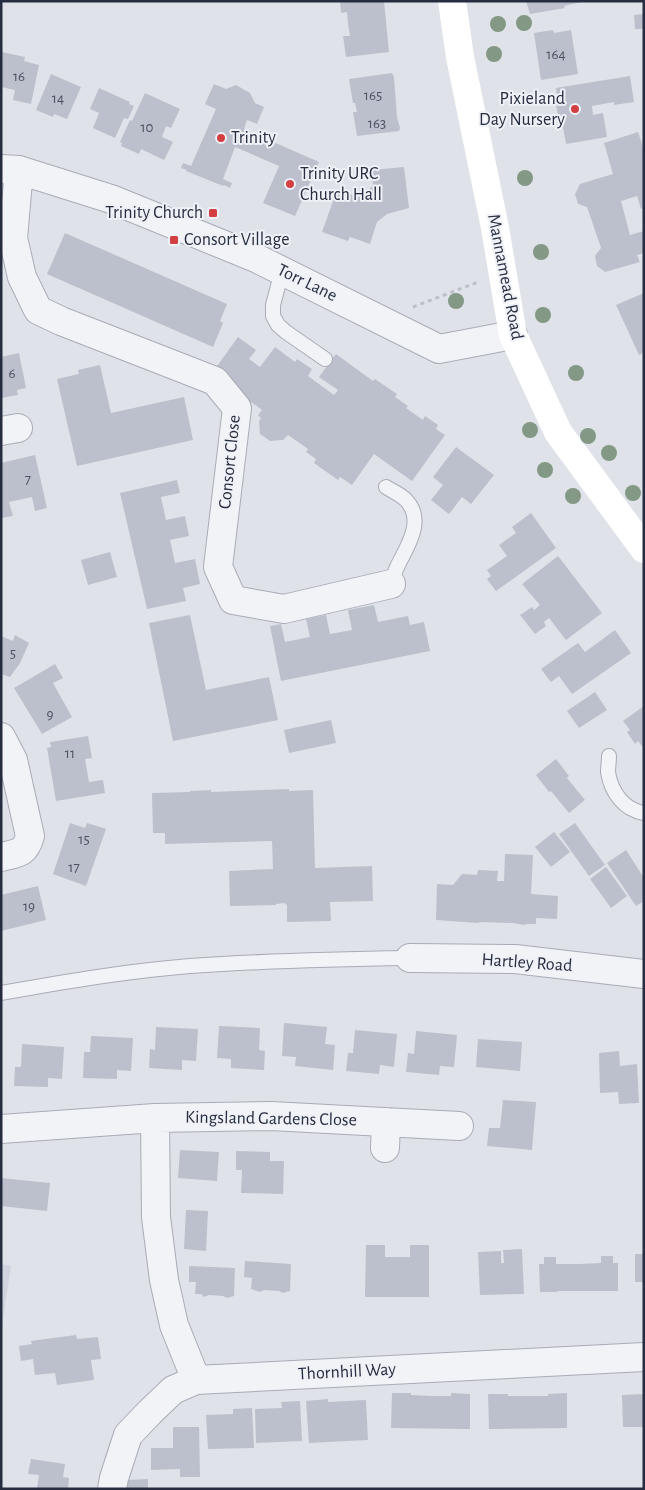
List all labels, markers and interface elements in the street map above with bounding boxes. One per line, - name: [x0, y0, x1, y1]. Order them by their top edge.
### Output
- house number: 164: [546, 47, 566, 62]
- house number: 16: [13, 69, 25, 84]
- house number: 165: [364, 88, 382, 103]
- place label: Pixieland Day Nursery: [479, 90, 565, 129]
- house number: 14: [52, 91, 64, 106]
- marker: Pixieland Day Nursery: [569, 103, 581, 115]
- house number: 163: [368, 116, 386, 131]
- house number: 10: [140, 120, 154, 135]
- place label: Trinity: [231, 129, 276, 147]
- marker: Trinity: [215, 132, 227, 144]
- place label: Trinity URC Church Hall: [300, 165, 382, 204]
- marker: Trinity URC Church Hall: [284, 178, 296, 190]
- place label: Trinity Church: [105, 204, 203, 222]
- marker: Trinity Church: [207, 207, 219, 219]
- street label: Mannamead Road: [484, 213, 526, 341]
- place label: Consort Village: [184, 231, 290, 249]
- marker: Consort Village: [168, 234, 180, 246]
- street label: Torr Lane: [274, 261, 340, 305]
- house number: 6: [8, 366, 16, 381]
- street label: Consort Close: [216, 414, 244, 510]
- house number: 7: [25, 472, 31, 487]
- house number: 5: [10, 646, 16, 661]
- house number: 9: [46, 707, 54, 722]
- house number: 11: [65, 746, 75, 761]
- house number: 15: [78, 832, 90, 847]
- house number: 17: [68, 860, 80, 875]
- house number: 19: [23, 899, 35, 914]
- street label: Hartley Road: [481, 951, 573, 975]
- street label: Kingsland Gardens Close: [185, 1109, 357, 1129]
- street label: Thornhill Way: [297, 1360, 397, 1384]

